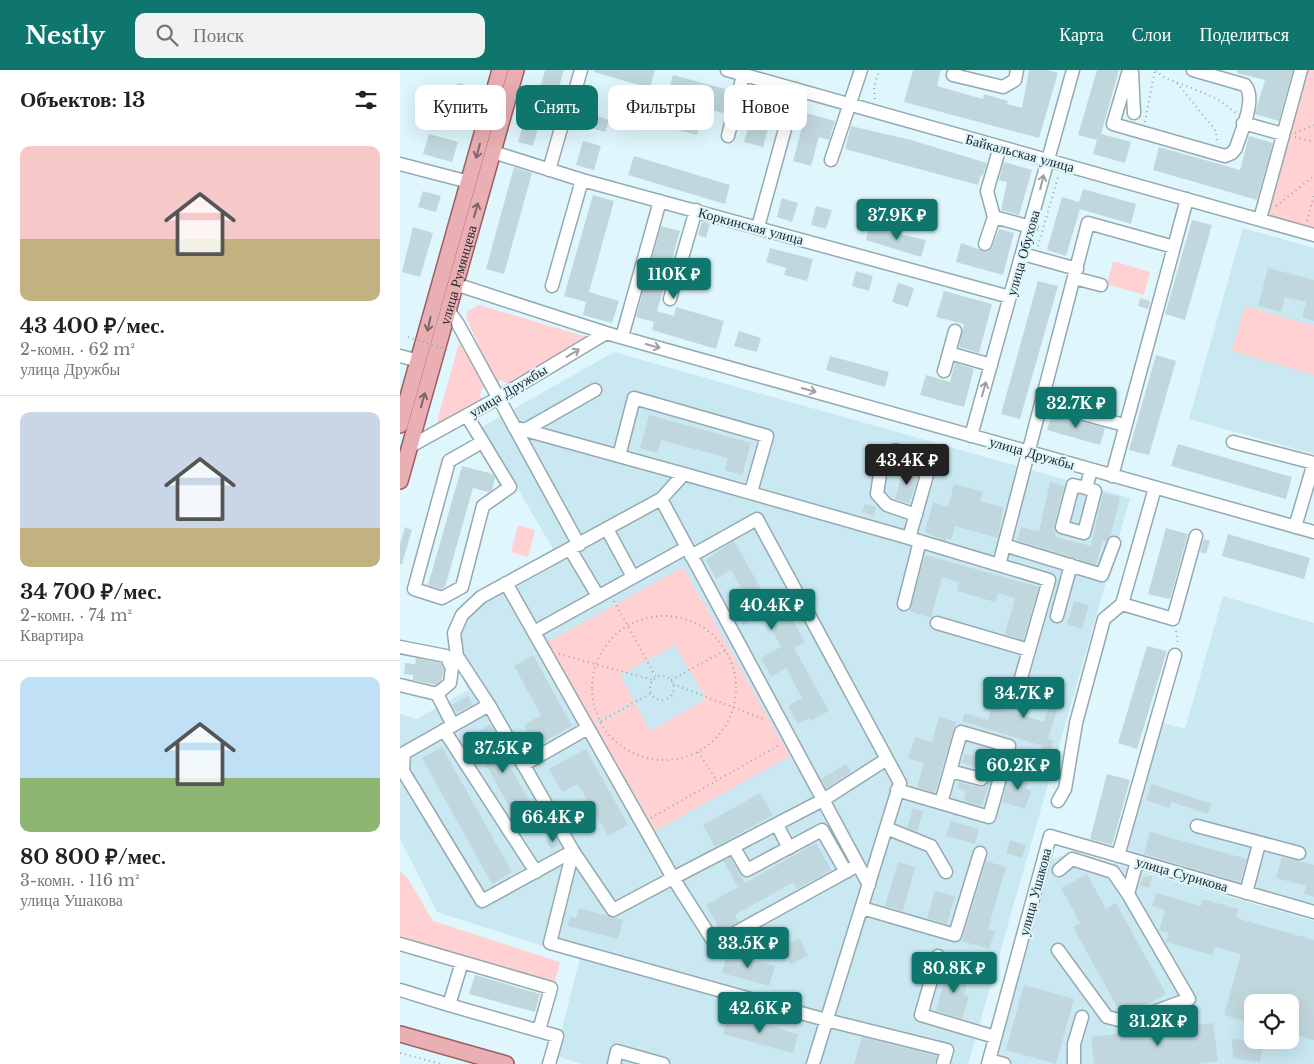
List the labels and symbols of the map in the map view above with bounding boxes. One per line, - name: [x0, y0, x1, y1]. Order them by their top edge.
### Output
- street label: Байкальская улица: [964, 130, 1077, 176]
- one-way arrow: [473, 142, 482, 158]
- one-way arrow: [1038, 174, 1047, 190]
- pin: 37.9K ₽: [851, 198, 943, 241]
- one-way arrow: [472, 203, 481, 219]
- street label: Коркинская улица: [696, 203, 806, 249]
- street label: улица Обухова: [1002, 207, 1044, 298]
- street label: улица Румянцева: [436, 223, 481, 327]
- pin: 110K ₽: [633, 258, 715, 300]
- one-way arrow: [423, 315, 433, 331]
- one-way arrow: [644, 342, 660, 351]
- one-way arrow: [565, 347, 579, 357]
- street label: улица Дружбы: [466, 360, 551, 421]
- one-way arrow: [980, 382, 990, 398]
- one-way arrow: [801, 386, 817, 396]
- pin: 32.7K ₽: [1030, 386, 1122, 429]
- one-way arrow: [418, 393, 428, 409]
- street label: улица Дружбы: [987, 432, 1077, 474]
- pin: 43.4K ₽: [861, 444, 953, 486]
- pin: 40.4K ₽: [726, 588, 818, 631]
- pin: 34.7K ₽: [978, 676, 1070, 719]
- pin: 37.5K ₽: [457, 732, 549, 774]
- pin: 60.2K ₽: [972, 748, 1064, 791]
- pin: 66.4K ₽: [507, 800, 599, 843]
- street label: улица Ушакова: [1015, 845, 1056, 938]
- street label: улица Сурикова: [1134, 852, 1231, 896]
- pin: 33.5K ₽: [702, 926, 794, 969]
- pin: 80.8K ₽: [908, 952, 1000, 994]
- pin: 42.6K ₽: [714, 992, 806, 1034]
- pin: 31.2K ₽: [1112, 1004, 1204, 1047]

